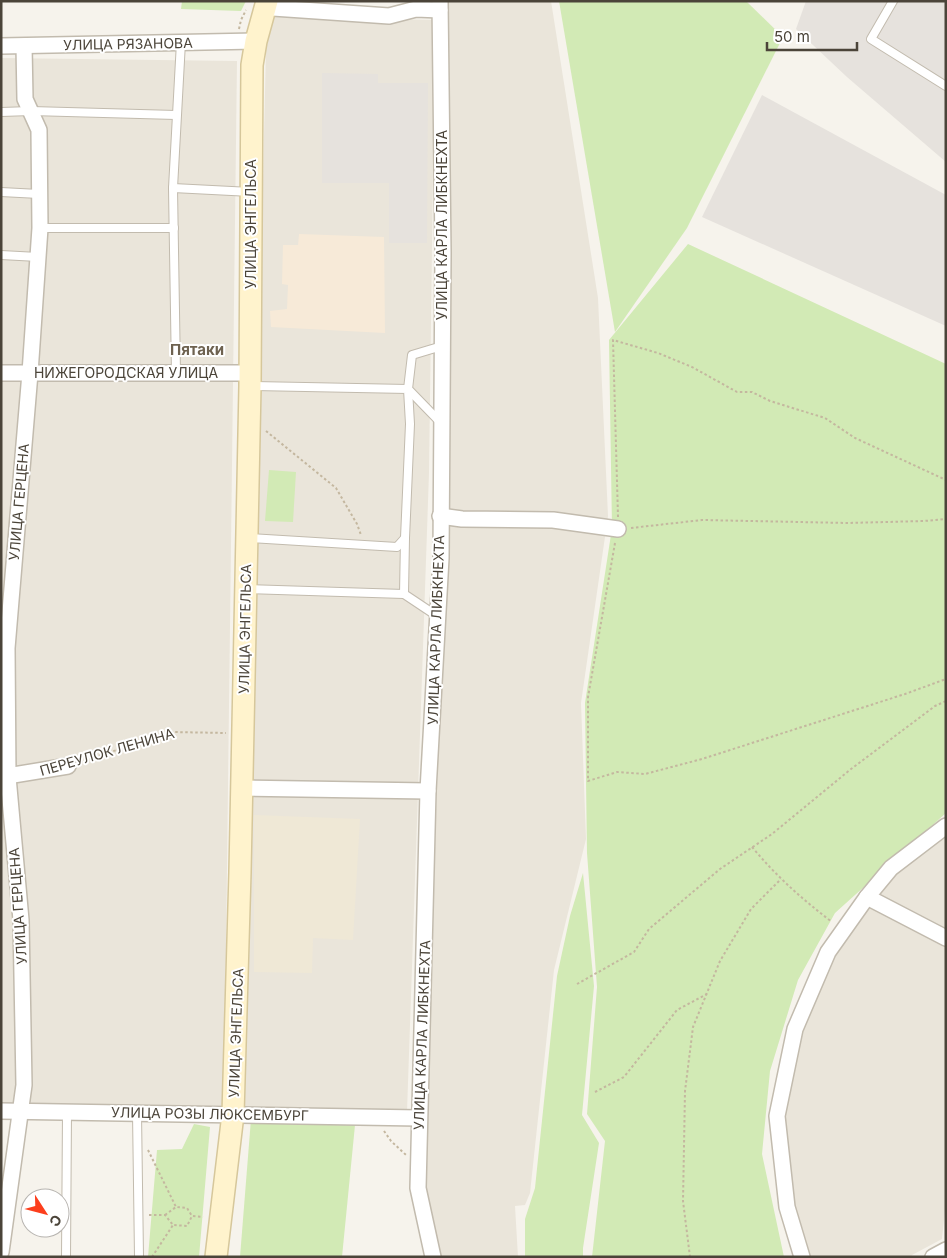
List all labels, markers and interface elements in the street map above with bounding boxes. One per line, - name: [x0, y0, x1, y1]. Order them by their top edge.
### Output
- scale bar: [767, 20, 857, 52]
- text: 50 m: [774, 27, 810, 46]
- street label: УЛИЦА РЯЗАНОВА: [63, 34, 193, 53]
- street label: УЛИЦА КАРЛА ЛИБКНЕХТА: [433, 129, 450, 320]
- street label: УЛИЦА ЭНГЕЛЬСА: [242, 159, 259, 289]
- district label: Пятаки: [170, 340, 224, 359]
- street label: НИЖЕГОРОДСКАЯ УЛИЦА: [34, 364, 218, 381]
- street label: УЛИЦА ГЕРЦЕНА: [5, 442, 32, 561]
- street label: УЛИЦА КАРЛА ЛИБКНЕХТА: [424, 534, 447, 725]
- street label: УЛИЦА ЭНГЕЛЬСА: [235, 564, 254, 694]
- street label: ПЕРЕУЛОК ЛЕНИНА: [38, 724, 177, 779]
- street label: УЛИЦА ГЕРЦЕНА: [5, 846, 30, 965]
- street label: УЛИЦА КАРЛА ЛИБКНЕХТА: [410, 939, 433, 1130]
- street label: УЛИЦА ЭНГЕЛЬСА: [225, 967, 246, 1098]
- street label: УЛИЦА РОЗЫ ЛЮКСЕМБУРГ: [111, 1103, 309, 1124]
- north arrow: [20, 1188, 70, 1238]
- text: С: [46, 1212, 66, 1230]

